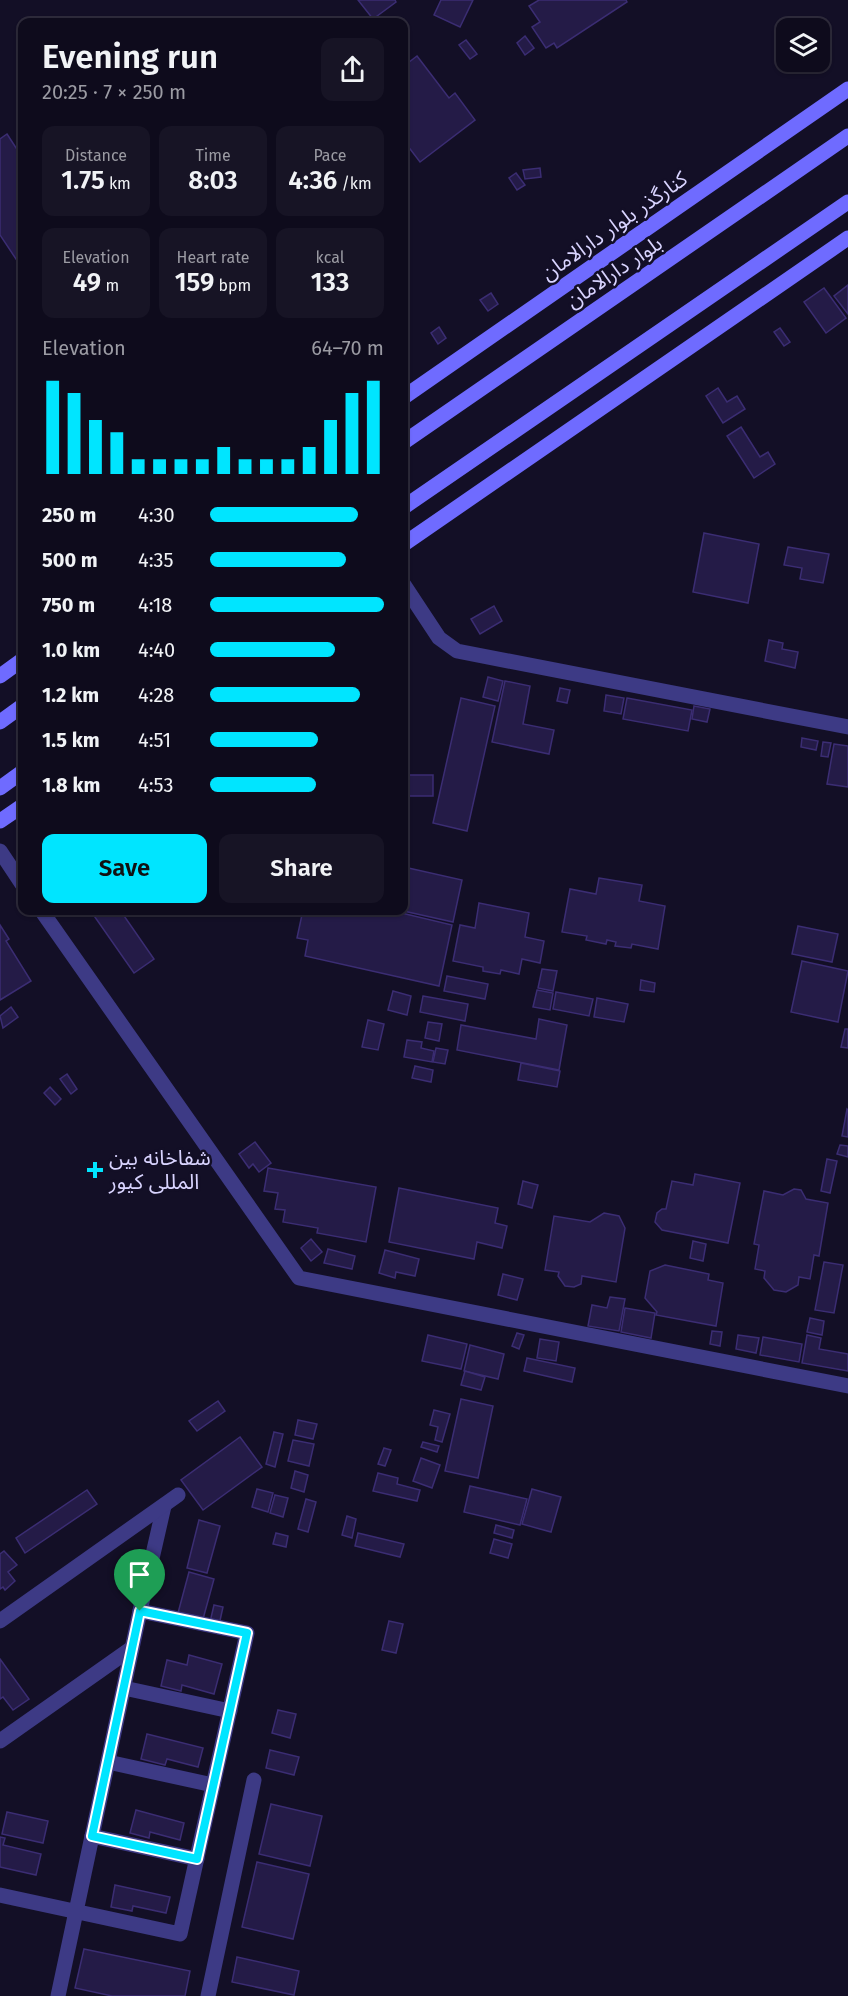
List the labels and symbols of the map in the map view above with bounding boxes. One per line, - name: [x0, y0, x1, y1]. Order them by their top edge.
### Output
- street label: کنارگذر بلوار دارالامان: [536, 166, 692, 286]
- street label: بلوار دارالامان: [561, 230, 667, 314]
- place label: شفاخانه بین المللی کیور: [108, 1145, 211, 1195]
- marker: شفاخانه بین المللی کیور: [86, 1161, 104, 1179]
- pin: [114, 1549, 165, 1611]

